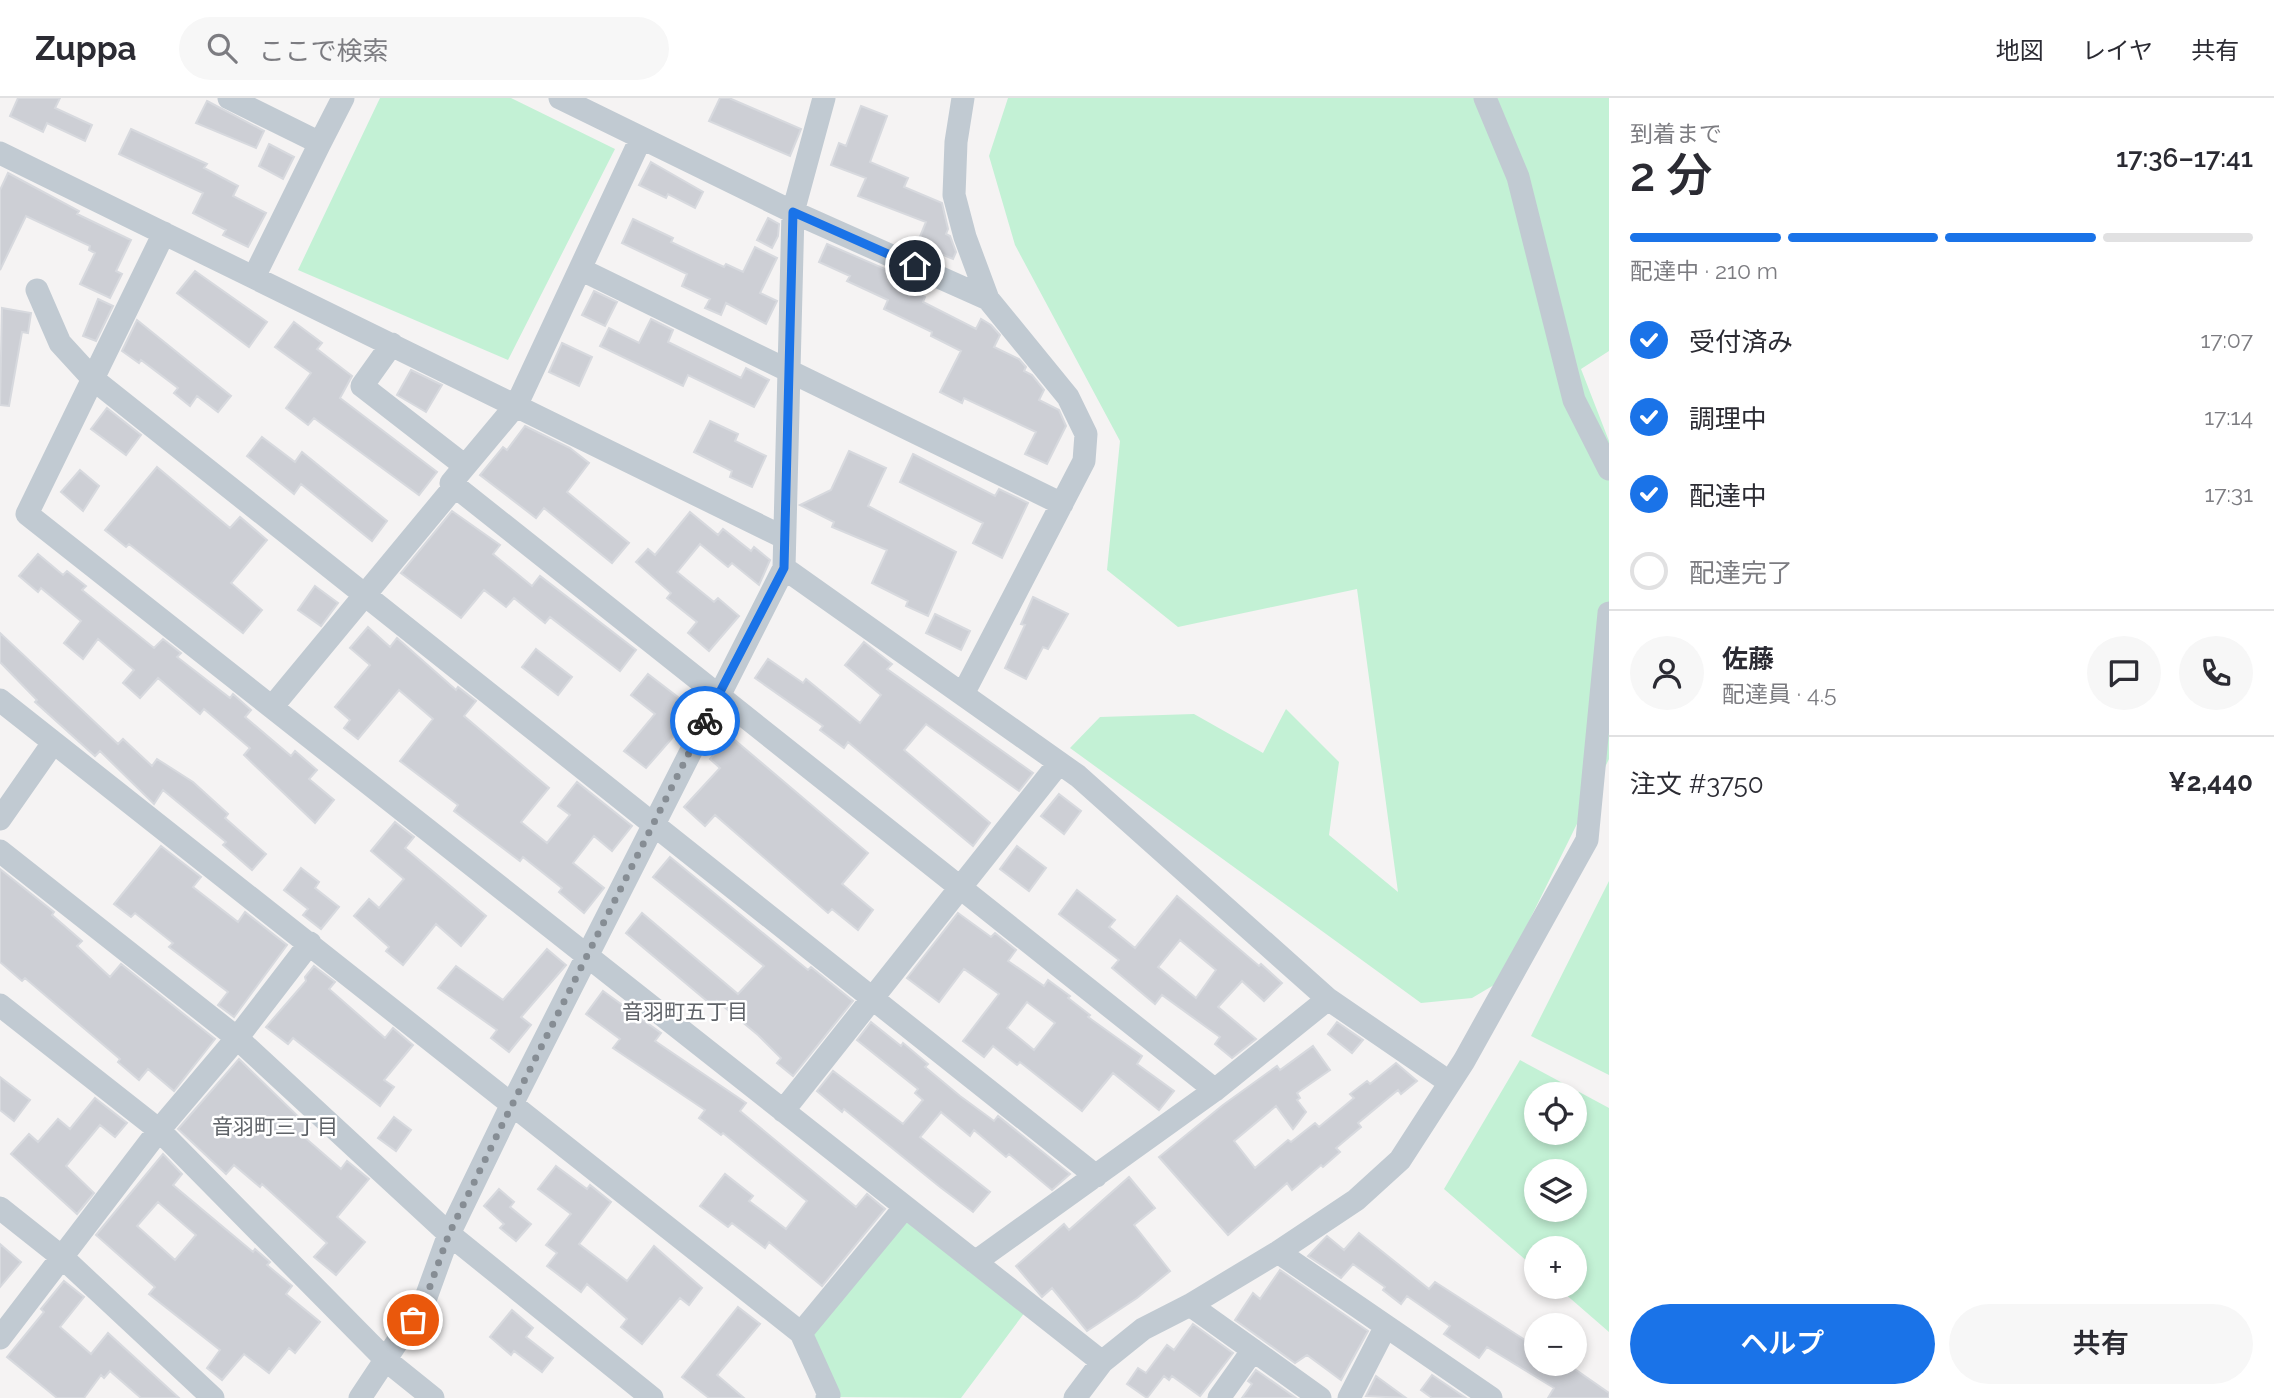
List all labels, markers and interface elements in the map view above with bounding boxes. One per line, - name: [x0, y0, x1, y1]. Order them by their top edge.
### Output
- search box: [179, 17, 669, 80]
- text: Zuppa: [35, 29, 137, 68]
- icon: search: [203, 29, 241, 67]
- text: ここで検索: [259, 36, 389, 66]
- text: 地図: [1996, 36, 2044, 65]
- text: レイヤ: [2082, 36, 2153, 65]
- text: 共有: [2191, 36, 2239, 65]
- text: 到着まで: [1630, 120, 1722, 147]
- text: 17:36–17:41: [2116, 143, 2253, 173]
- text: 2 分: [1630, 148, 1713, 202]
- pin: [885, 236, 945, 296]
- icon: home: [896, 247, 934, 285]
- text: 配達中 · 210 m: [1630, 257, 1778, 284]
- icon: check: [1630, 321, 1668, 359]
- text: 17:07: [2200, 326, 2253, 353]
- text: 受付済み: [1689, 327, 1793, 357]
- icon: check: [1630, 398, 1668, 436]
- text: 17:14: [2204, 403, 2253, 430]
- text: 調理中: [1689, 404, 1767, 434]
- icon: check: [1630, 475, 1668, 513]
- text: 17:31: [2205, 480, 2253, 507]
- text: 配達中: [1689, 481, 1767, 511]
- text: 配達完了: [1689, 558, 1793, 588]
- button: person: [1630, 636, 1704, 710]
- button: chat: [2087, 636, 2161, 710]
- button: phone: [2179, 636, 2253, 710]
- text: 佐藤: [1722, 644, 1774, 674]
- text: 配達員 · 4.5: [1722, 680, 1837, 707]
- courier: [670, 686, 740, 756]
- icon: bike: [686, 702, 724, 740]
- text: ¥2,440: [2168, 767, 2253, 797]
- text: 注文 #3750: [1630, 769, 1764, 799]
- district label: 音羽町五丁目: [622, 999, 748, 1024]
- map controls: [1524, 1082, 1587, 1376]
- button: locate: [1524, 1082, 1587, 1145]
- district label: 音羽町三丁目: [212, 1114, 338, 1139]
- button: layers: [1524, 1159, 1587, 1222]
- button: +: [1524, 1236, 1587, 1299]
- pin: [383, 1290, 443, 1350]
- icon: bag: [394, 1301, 432, 1339]
- button: ヘルプ: [1630, 1304, 1935, 1384]
- button: 共有: [1949, 1304, 2253, 1384]
- button: −: [1524, 1313, 1587, 1376]

